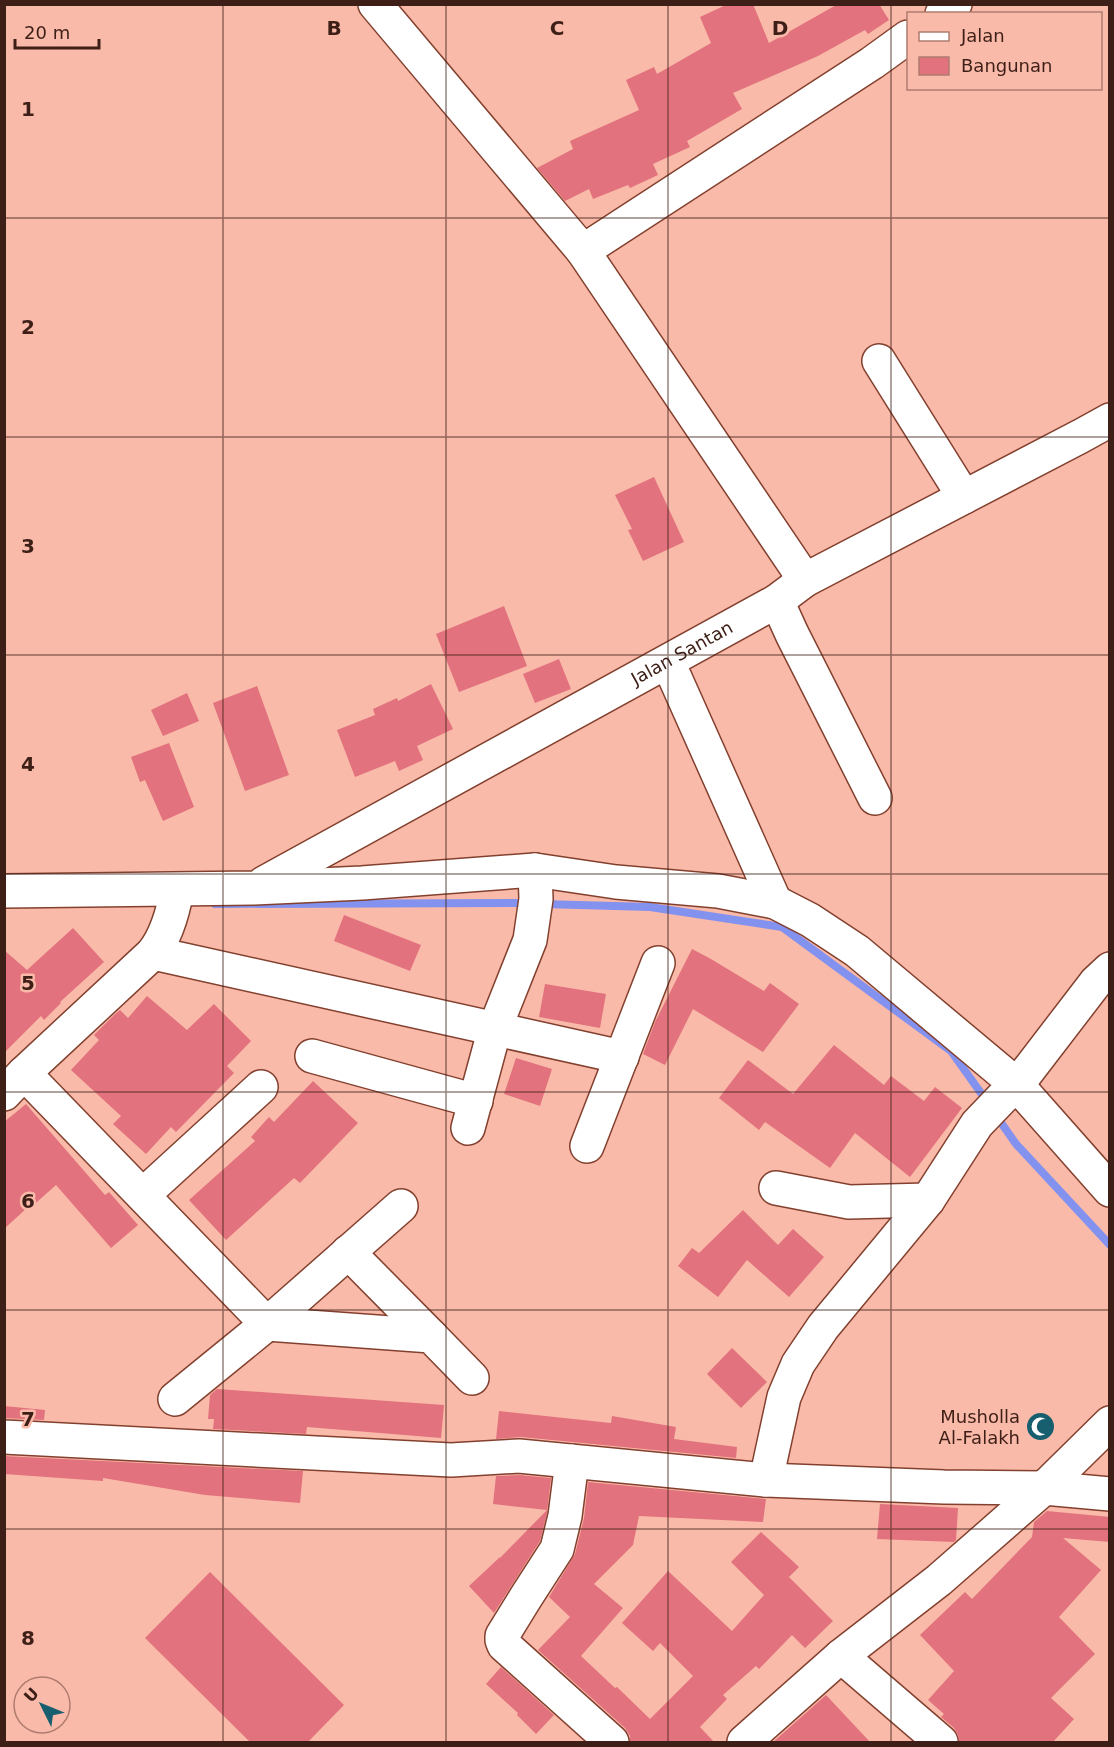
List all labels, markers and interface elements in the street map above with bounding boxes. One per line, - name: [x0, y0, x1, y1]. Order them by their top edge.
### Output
- scale bar: [15, 12, 99, 50]
- legend: [907, 12, 1102, 90]
- text: B: [326, 16, 342, 40]
- text: C: [550, 16, 564, 40]
- text: D: [772, 16, 788, 40]
- text: 20 m: [24, 22, 70, 43]
- text: Jalan: [960, 25, 1005, 46]
- text: Bangunan: [961, 55, 1052, 76]
- text: 1: [21, 97, 35, 121]
- text: 2: [21, 315, 35, 339]
- text: 3: [21, 534, 35, 558]
- street label: Jalan Santan: [626, 616, 736, 690]
- text: 4: [21, 752, 35, 776]
- text: 5: [21, 971, 35, 995]
- text: 6: [21, 1189, 35, 1213]
- place label: Musholla Al-Falakh: [939, 1406, 1020, 1448]
- text: 7: [21, 1407, 35, 1431]
- mosque icon: Musholla Al-Falakh: [1025, 1411, 1057, 1443]
- text: 8: [21, 1626, 35, 1650]
- north arrow: [12, 1675, 72, 1735]
- text: U: [20, 1684, 43, 1706]

